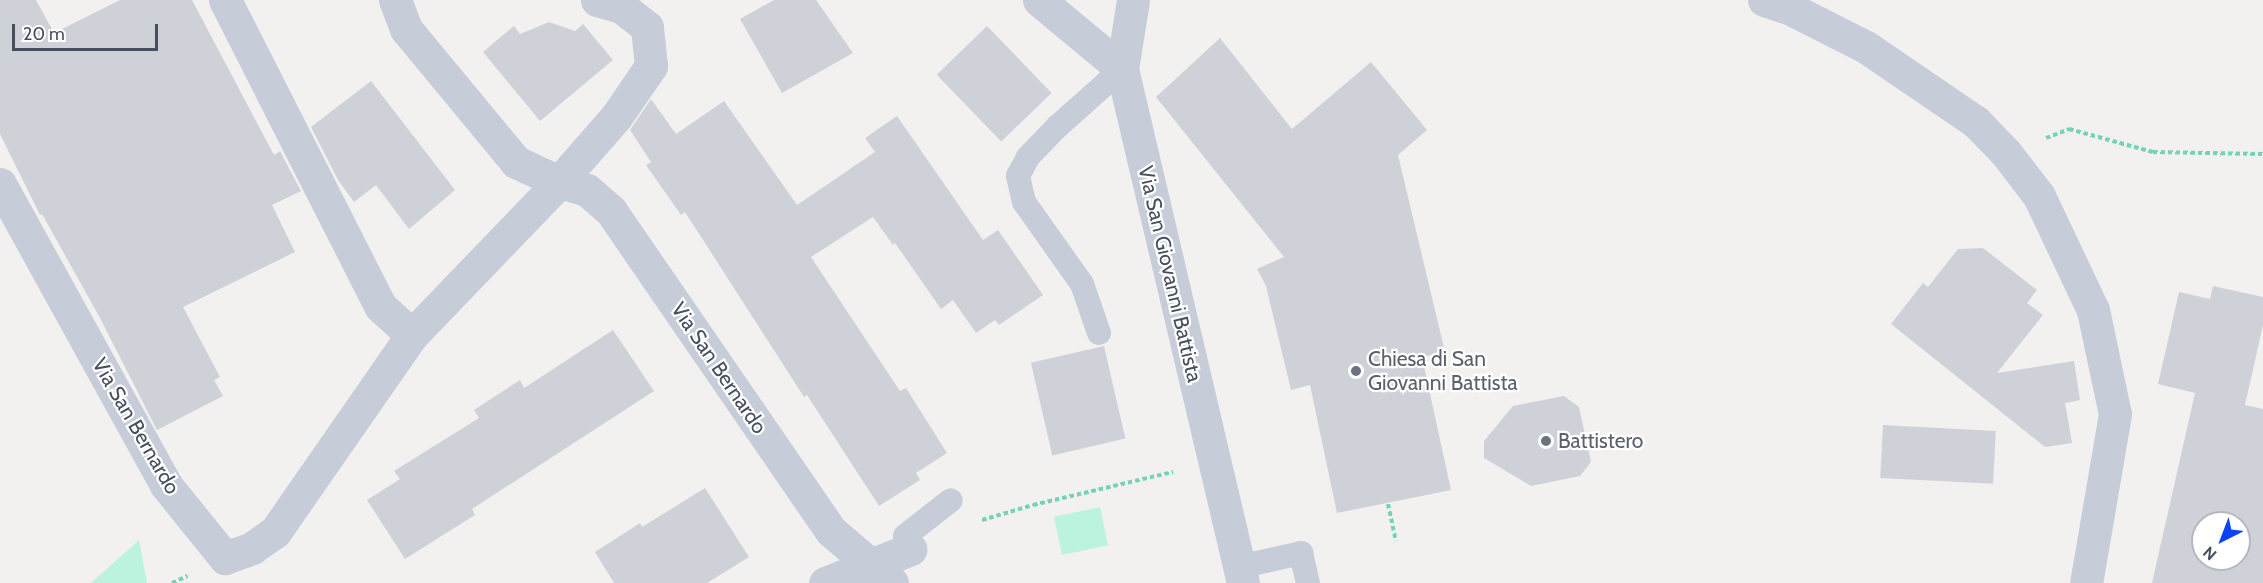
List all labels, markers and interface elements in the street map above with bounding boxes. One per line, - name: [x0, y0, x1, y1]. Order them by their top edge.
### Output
- scale bar: [15, 12, 160, 50]
- text: 20 m: [23, 23, 65, 45]
- street label: Via San Giovanni Battista: [1133, 163, 1207, 385]
- street label: Via San Bernardo: [666, 297, 772, 439]
- place label: Chiesa di San Giovanni Battista: [1368, 346, 1518, 396]
- street label: Via San Bernardo: [87, 353, 185, 499]
- marker: Chiesa di San Giovanni Battista: [1349, 364, 1363, 378]
- place label: Battistero: [1558, 428, 1643, 454]
- marker: Battistero: [1539, 434, 1553, 448]
- north arrow: [2191, 511, 2251, 571]
- text: N: [2199, 542, 2221, 564]

